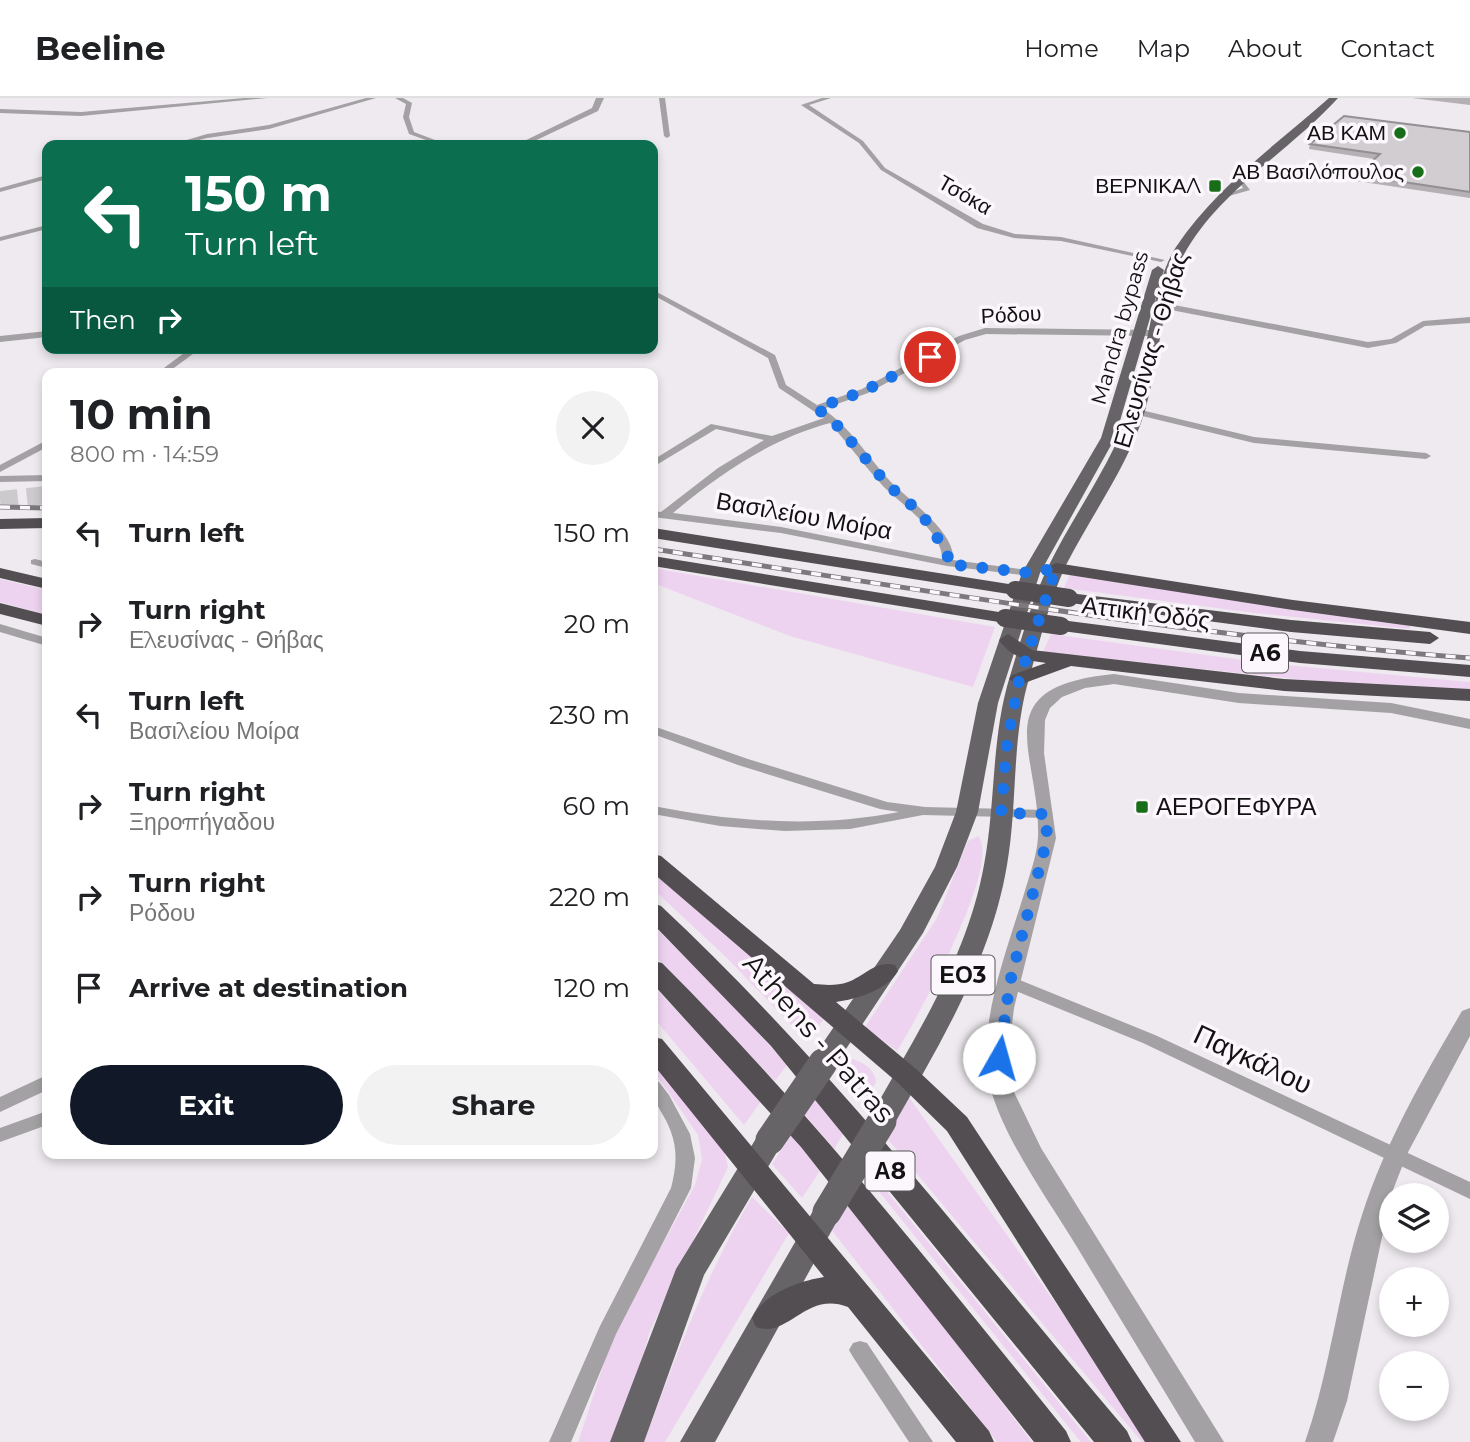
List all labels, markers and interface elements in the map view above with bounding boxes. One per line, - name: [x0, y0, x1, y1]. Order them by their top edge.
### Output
- text: Beeline: [35, 28, 166, 68]
- text: Home: [1024, 34, 1099, 63]
- text: Map: [1137, 34, 1190, 63]
- text: About: [1228, 34, 1302, 63]
- text: Contact: [1340, 34, 1435, 63]
- place label: ΑΒ ΚΑΜ: [1307, 120, 1386, 145]
- marker: ΑΒ ΚΑΜ: [1392, 125, 1408, 141]
- place label: ΑΒ Βασιλόπουλος: [1232, 159, 1404, 184]
- text: 150 m: [185, 164, 332, 223]
- marker: ΑΒ Βασιλόπουλος: [1410, 164, 1426, 180]
- icon: left: [70, 168, 161, 259]
- street label: Τσόκα: [934, 169, 996, 220]
- place label: ΒΕΡΝΙΚΑΛ: [1095, 173, 1201, 198]
- marker: ΒΕΡΝΙΚΑΛ: [1207, 178, 1223, 194]
- text: Turn left: [185, 224, 319, 263]
- street label: Mandra bypass: [1086, 248, 1153, 408]
- street label: Ελευσίνας - Θήβας: [1107, 248, 1194, 451]
- street label: Ρόδου: [980, 300, 1042, 329]
- icon: right: [150, 301, 188, 339]
- text: Then: [70, 304, 136, 336]
- pin: [900, 327, 960, 387]
- icon: arrive: [911, 338, 949, 376]
- text: 10 min: [70, 388, 213, 440]
- button: close: [556, 391, 630, 465]
- text: 800 m · 14:59: [70, 440, 219, 468]
- street label: Βασιλείου Μοίρα: [714, 486, 894, 545]
- icon: left: [70, 514, 108, 552]
- text: Turn left: [129, 517, 245, 549]
- text: 150 m: [554, 517, 630, 549]
- street label: Αττική Οδός: [1080, 590, 1212, 635]
- text: Turn right: [129, 594, 265, 626]
- icon: right: [70, 605, 108, 643]
- text: 20 m: [564, 608, 630, 640]
- text: Ελευσίνας - Θήβας: [129, 626, 324, 654]
- road number: Α6: [1242, 634, 1288, 673]
- text: Turn left: [129, 685, 245, 717]
- icon: left: [70, 696, 108, 734]
- text: 230 m: [549, 699, 630, 731]
- text: Βασιλείου Μοίρα: [129, 717, 300, 745]
- text: Turn right: [129, 776, 265, 808]
- icon: right: [70, 787, 108, 825]
- text: 60 m: [563, 790, 630, 822]
- place label: ΑΕΡΟΓΕΦΥΡΑ: [1156, 792, 1317, 821]
- marker: ΑΕΡΟΓΕΦΥΡΑ: [1134, 799, 1150, 815]
- text: Ξηροπήγαδου: [129, 808, 275, 836]
- text: Turn right: [129, 867, 265, 899]
- icon: right: [70, 878, 108, 916]
- text: 220 m: [549, 881, 630, 913]
- text: Ρόδου: [129, 899, 195, 927]
- street label: Athens - Patras: [736, 946, 902, 1130]
- road number: ΕΟ3: [932, 956, 995, 995]
- icon: arrive: [70, 969, 108, 1007]
- text: Arrive at destination: [129, 972, 408, 1004]
- text: 120 m: [554, 972, 630, 1004]
- street label: Παγκάλου: [1189, 1017, 1317, 1101]
- position arrow: [962, 1021, 1036, 1095]
- button: Exit: [70, 1065, 343, 1145]
- button: Share: [357, 1065, 630, 1145]
- road number: Α8: [866, 1152, 914, 1190]
- map controls: [1379, 1183, 1449, 1421]
- button: layers: [1379, 1183, 1449, 1253]
- button: +: [1379, 1267, 1449, 1337]
- button: −: [1379, 1351, 1449, 1421]

